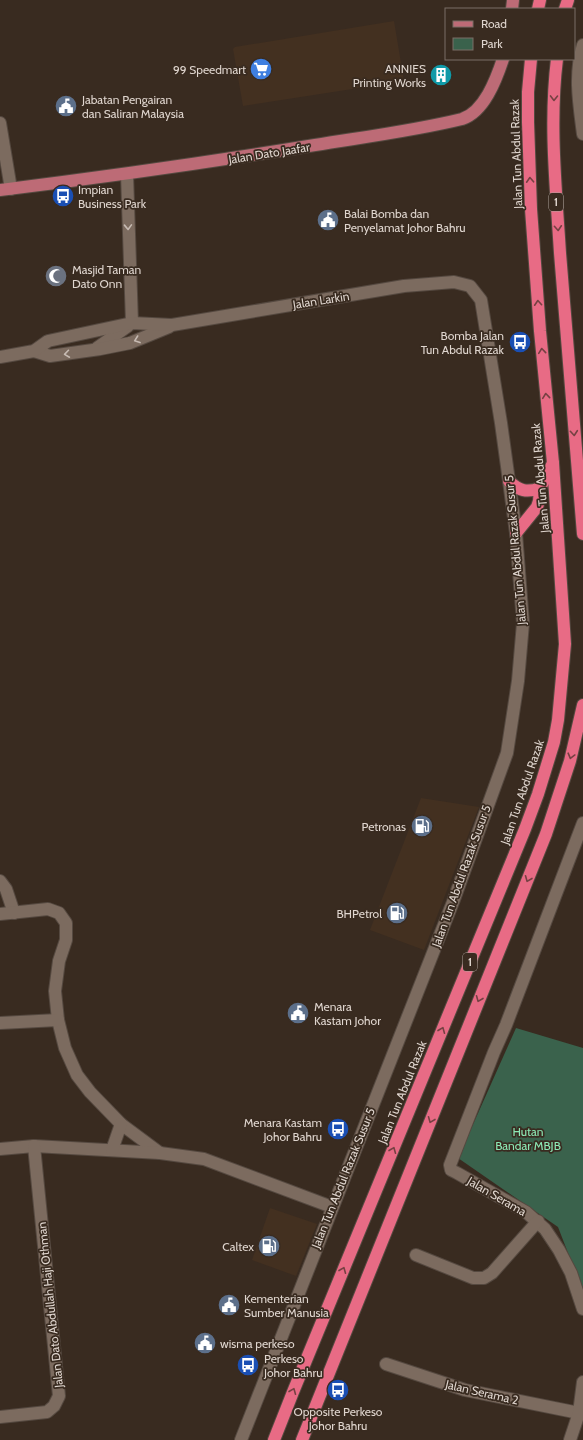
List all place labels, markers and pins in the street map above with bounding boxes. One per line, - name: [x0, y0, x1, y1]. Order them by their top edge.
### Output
- supermarket icon: 99 Speedmart: [248, 56, 274, 82]
- place label: ANNIES Printing Works: [353, 61, 426, 90]
- place label: 99 Speedmart: [173, 62, 246, 77]
- building icon: ANNIES Printing Works: [428, 62, 454, 88]
- place label: Jabatan Pengairan dan Saliran Malaysia: [81, 92, 184, 121]
- public building icon: Jabatan Pengairan dan Saliran Malaysia: [53, 93, 79, 119]
- place label: Impian Business Park: [78, 182, 147, 211]
- bus stop icon: Impian Business Park: [50, 183, 76, 209]
- place label: Balai Bomba dan Penyelamat Johor Bahru: [344, 206, 466, 235]
- public building icon: Balai Bomba dan Penyelamat Johor Bahru: [315, 207, 341, 233]
- place label: Masjid Taman Dato Onn: [72, 262, 142, 291]
- mosque icon: Masjid Taman Dato Onn: [43, 263, 69, 289]
- place label: Bomba Jalan Tun Abdul Razak: [421, 328, 505, 357]
- bus stop icon: Bomba Jalan Tun Abdul Razak: [507, 329, 533, 355]
- fuel station icon: Petronas: [409, 813, 435, 839]
- place label: Petronas: [361, 819, 406, 834]
- fuel station icon: BHPetrol: [384, 900, 410, 926]
- place label: BHPetrol: [336, 906, 382, 921]
- place label: Menara Kastam Johor: [314, 999, 381, 1028]
- public building icon: Menara Kastam Johor: [285, 1000, 311, 1026]
- place label: Menara Kastam Johor Bahru: [244, 1115, 322, 1144]
- bus stop icon: Menara Kastam Johor Bahru: [325, 1116, 351, 1142]
- fuel station icon: Caltex: [256, 1233, 282, 1259]
- place label: Caltex: [222, 1239, 254, 1254]
- place label: Kementerian Sumber Manusia: [244, 1291, 329, 1320]
- public building icon: Kementerian Sumber Manusia: [216, 1292, 242, 1318]
- public building icon: wisma perkeso: [192, 1330, 218, 1356]
- place label: wisma perkeso: [220, 1336, 295, 1351]
- place label: Perkeso Johor Bahru: [263, 1351, 323, 1380]
- bus stop icon: Perkeso Johor Bahru: [235, 1352, 261, 1378]
- bus stop icon: Opposite Perkeso Johor Bahru: [325, 1377, 351, 1403]
- place label: Opposite Perkeso Johor Bahru: [294, 1404, 383, 1433]

